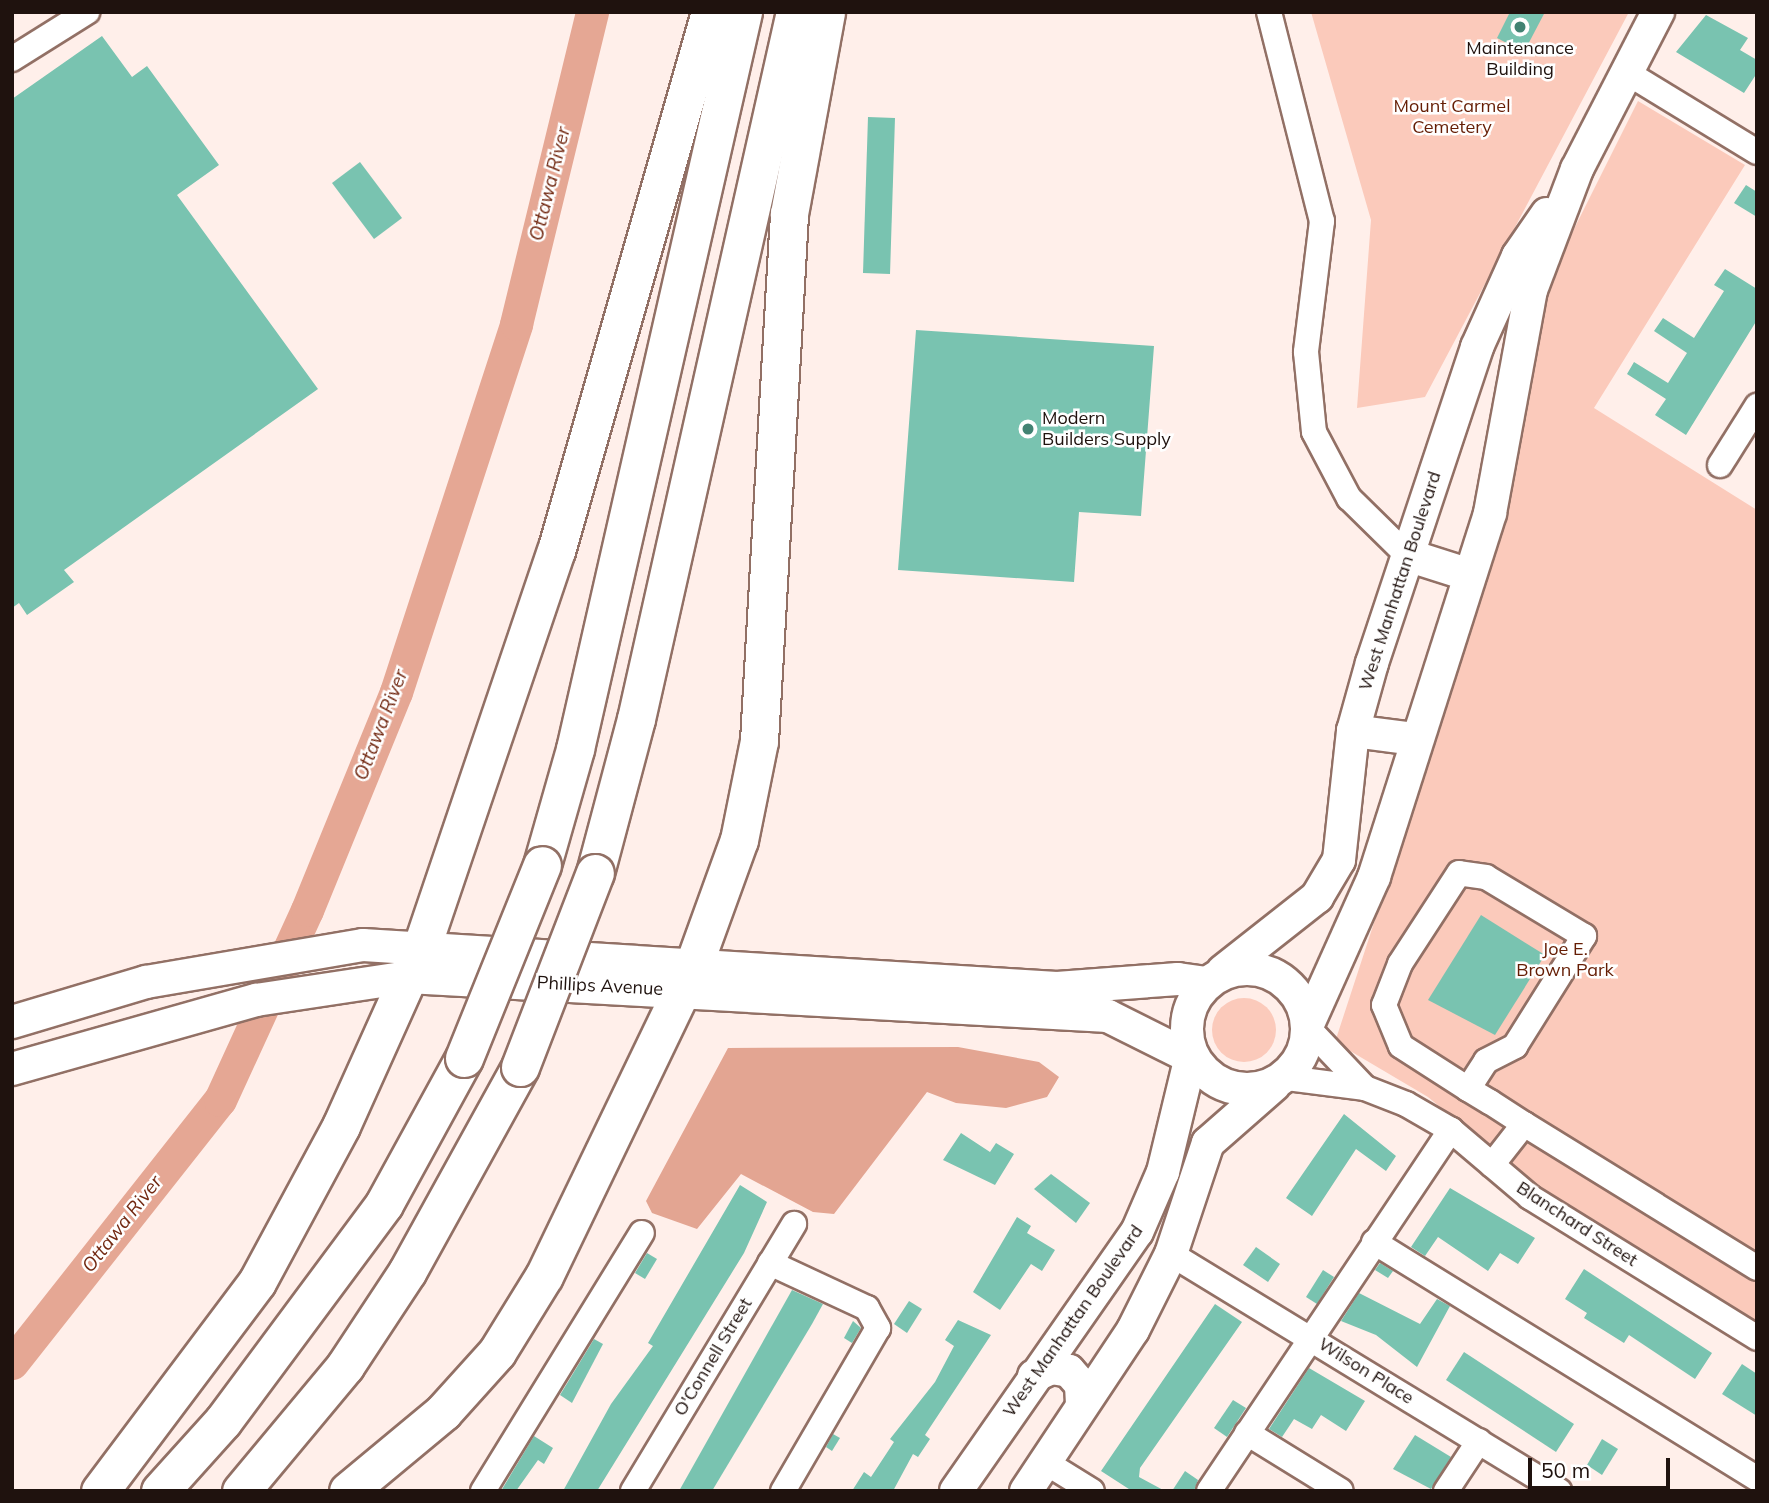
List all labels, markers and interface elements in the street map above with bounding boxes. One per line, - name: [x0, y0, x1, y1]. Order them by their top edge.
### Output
- marker: Maintenance Building: [1512, 19, 1528, 35]
- place label: Maintenance Building: [1466, 38, 1574, 80]
- park label: Mount Carmel Cemetery: [1394, 96, 1510, 138]
- water label: Ottawa River: [525, 125, 575, 243]
- place label: Modern Builders Supply: [1042, 408, 1171, 450]
- marker: Modern Builders Supply: [1020, 421, 1036, 437]
- street label: West Manhattan Boulevard: [1354, 469, 1446, 693]
- water label: Ottawa River: [349, 667, 413, 783]
- park label: Joe E. Brown Park: [1516, 939, 1614, 982]
- street label: Phillips Avenue: [536, 972, 664, 1000]
- water label: Ottawa River: [77, 1171, 167, 1277]
- street label: Blanchard Street: [1512, 1177, 1642, 1271]
- street label: West Manhattan Boulevard: [998, 1221, 1148, 1421]
- street label: O'Connell Street: [669, 1294, 757, 1420]
- street label: Wilson Place: [1314, 1333, 1418, 1409]
- scale bar: [1531, 1444, 1673, 1488]
- text: 50 m: [1541, 1457, 1590, 1483]

